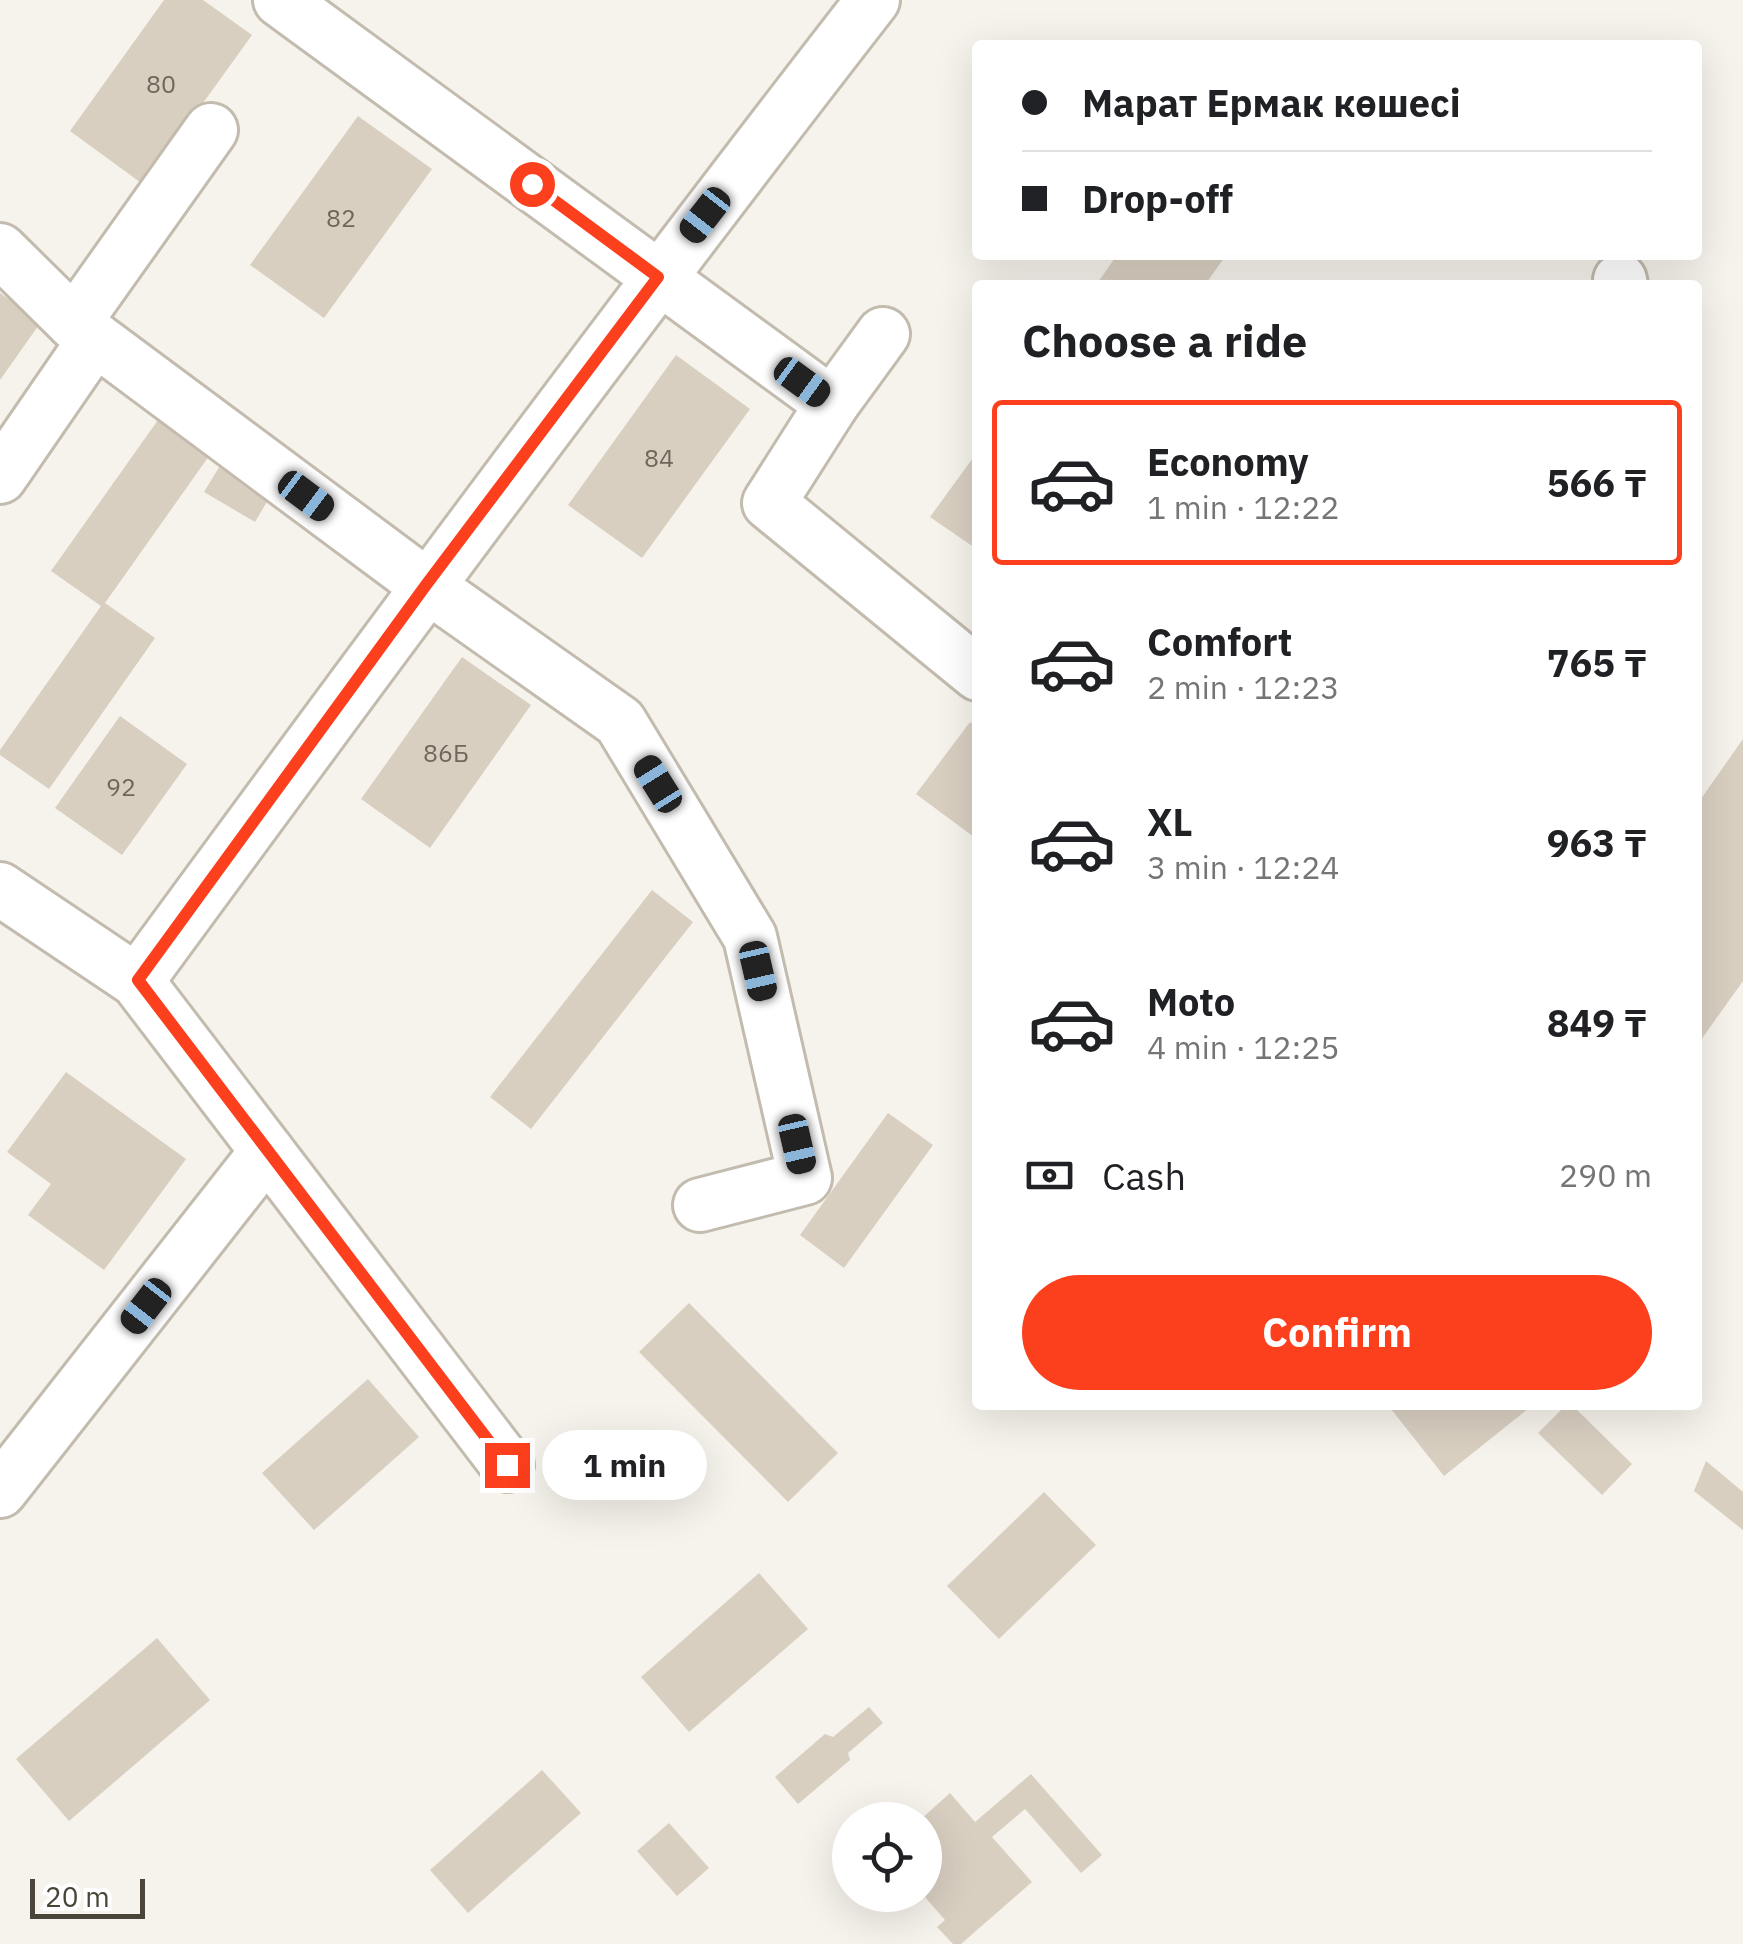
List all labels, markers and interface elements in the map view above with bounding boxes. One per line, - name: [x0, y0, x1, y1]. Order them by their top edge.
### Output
- house number: 80: [146, 67, 176, 100]
- text: Марат Ермак көшесі: [1082, 78, 1461, 127]
- route start: [510, 162, 555, 207]
- text: Drop-off: [1082, 174, 1233, 223]
- car: [675, 182, 735, 248]
- house number: 82: [326, 201, 356, 234]
- text: Choose a ride: [1022, 311, 1307, 369]
- car: [769, 352, 835, 412]
- text: Economy: [1147, 437, 1309, 486]
- icon: car: [1027, 438, 1117, 528]
- house number: 84: [644, 441, 674, 474]
- text: 566 ₸: [1547, 458, 1647, 507]
- car: [273, 466, 339, 526]
- text: 1 min · 12:22: [1147, 486, 1340, 528]
- text: Comfort: [1147, 617, 1292, 666]
- icon: car: [1027, 618, 1117, 708]
- text: 765 ₸: [1547, 638, 1647, 687]
- text: 2 min · 12:23: [1147, 666, 1340, 708]
- house number: 86Б: [423, 736, 469, 769]
- car: [629, 751, 687, 817]
- house number: 92: [106, 770, 136, 803]
- text: XL: [1147, 797, 1193, 846]
- icon: car: [1027, 798, 1117, 888]
- text: 963 ₸: [1547, 818, 1647, 867]
- text: 3 min · 12:24: [1147, 846, 1340, 888]
- car: [737, 938, 779, 1004]
- text: Moto: [1147, 977, 1235, 1026]
- icon: car: [1027, 978, 1117, 1068]
- text: 849 ₸: [1547, 998, 1647, 1047]
- text: 4 min · 12:25: [1147, 1026, 1340, 1068]
- car: [776, 1111, 818, 1177]
- icon: cash: [1022, 1148, 1077, 1203]
- text: Cash: [1102, 1151, 1186, 1200]
- text: 290 m: [1559, 1154, 1652, 1196]
- car: [116, 1273, 176, 1339]
- button: Confirm: [1022, 1275, 1652, 1390]
- callout: 1 min: [542, 1430, 707, 1500]
- route end: [485, 1443, 530, 1488]
- text: 1 min: [583, 1444, 666, 1486]
- map controls: [832, 1802, 942, 1912]
- button: locate: [832, 1802, 942, 1912]
- scale bar: [30, 1874, 145, 1918]
- text: 20 m: [45, 1878, 110, 1915]

